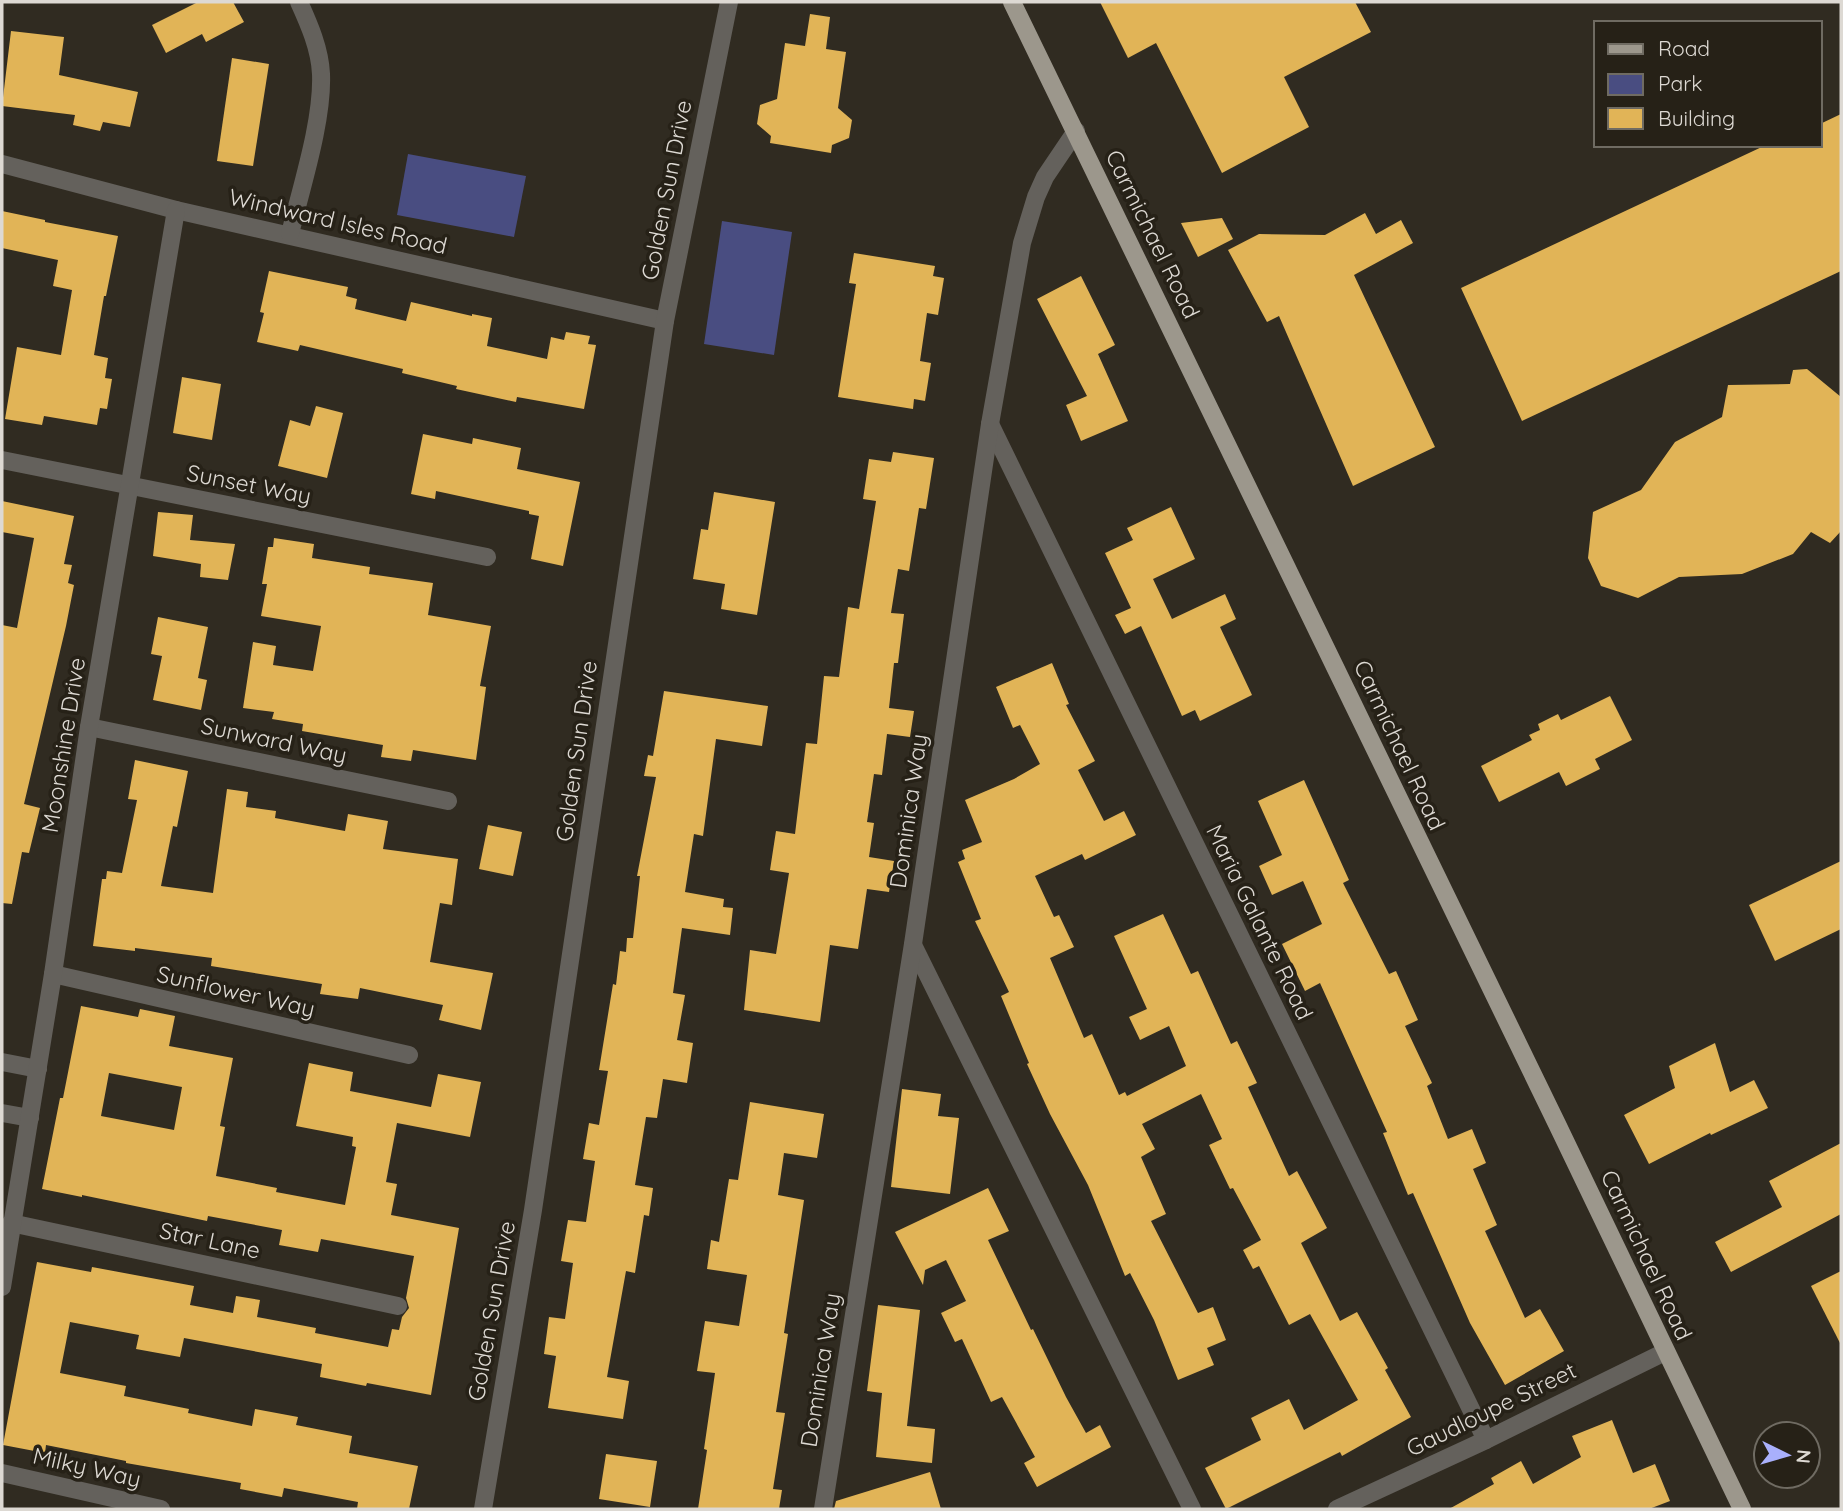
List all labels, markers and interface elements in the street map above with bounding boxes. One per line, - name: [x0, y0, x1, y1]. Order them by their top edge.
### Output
- legend: [1594, 21, 1822, 147]
- text: Road: [1658, 35, 1710, 61]
- text: Park: [1658, 70, 1702, 96]
- street label: Golden Sun Drive: [634, 98, 698, 282]
- text: Building: [1658, 105, 1735, 131]
- street label: Carmichael Road: [1100, 145, 1206, 323]
- street label: Windward Isles Road: [226, 182, 450, 260]
- street label: Sunset Way: [184, 458, 314, 510]
- street label: Moonshine Drive: [35, 655, 91, 835]
- street label: Carmichael Road: [1348, 655, 1452, 835]
- street label: Golden Sun Drive: [549, 659, 603, 843]
- street label: Sunward Way: [198, 710, 350, 770]
- street label: Dominica Way: [883, 732, 933, 890]
- street label: Maria Galante Road: [1200, 820, 1320, 1024]
- street label: Sunflower Way: [154, 959, 318, 1023]
- street label: Carmichael Road: [1595, 1165, 1699, 1345]
- street label: Star Lane: [157, 1215, 263, 1265]
- street label: Golden Sun Drive: [461, 1219, 521, 1403]
- street label: Dominica Way: [793, 1291, 847, 1449]
- street label: Gaudloupe Street: [1401, 1355, 1581, 1463]
- north arrow: [1752, 1420, 1822, 1490]
- street label: Milky Way: [30, 1441, 144, 1493]
- text: N: [1791, 1448, 1816, 1464]

